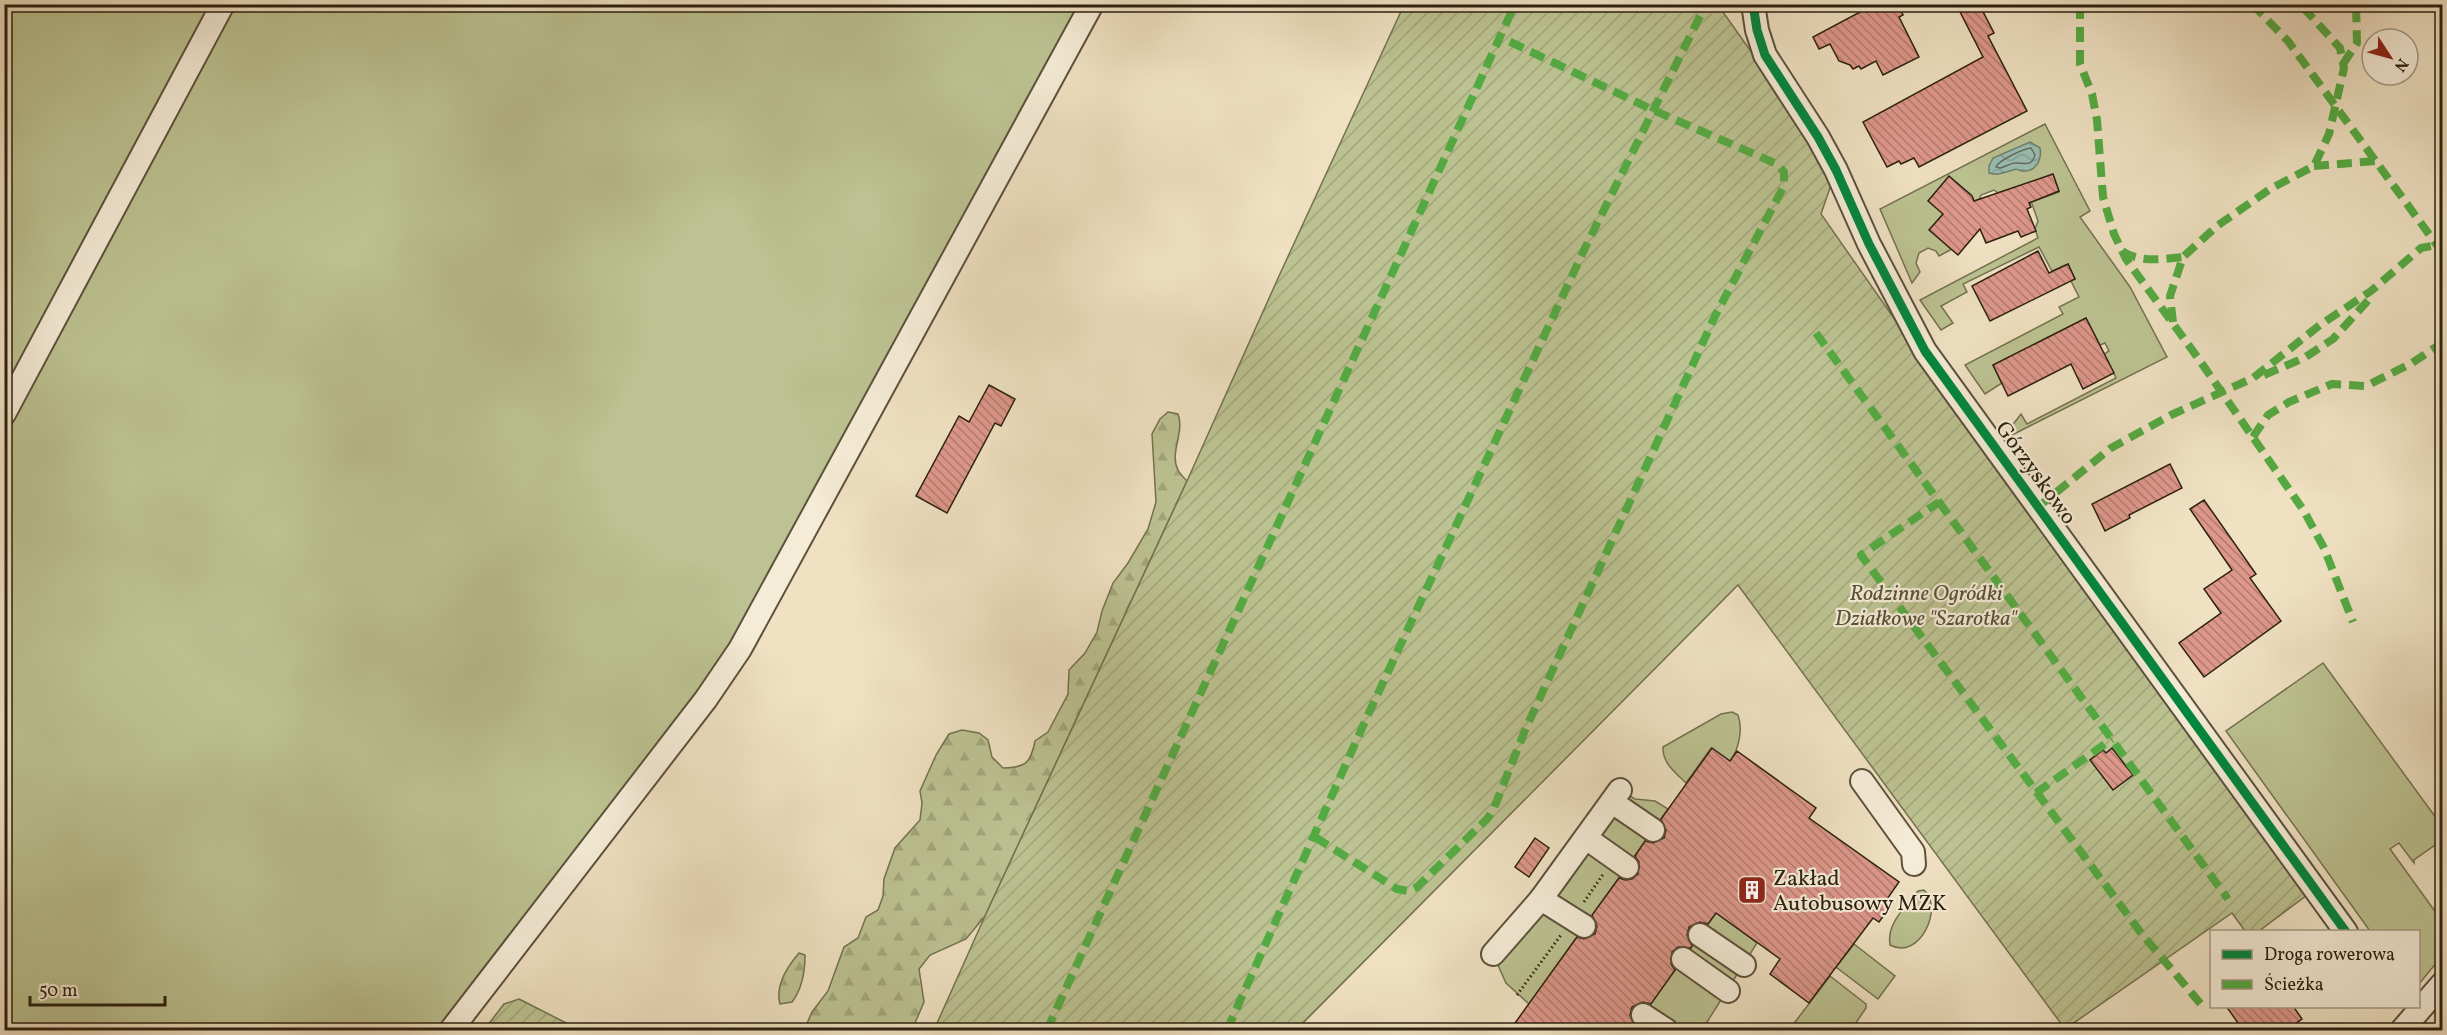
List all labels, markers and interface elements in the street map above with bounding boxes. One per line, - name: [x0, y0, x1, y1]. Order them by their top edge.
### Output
- north arrow: [2360, 27, 2420, 87]
- text: N: [2388, 53, 2413, 76]
- street label: Górzyskowo: [1987, 415, 2083, 532]
- park label: Rodzinne Ogródki Działkowe "Szarotka": [1835, 579, 2018, 635]
- place label: Zakład Autobusowy MZK: [1773, 864, 1947, 920]
- building icon: Zakład Autobusowy MZK: [1736, 874, 1768, 906]
- legend: [2210, 930, 2420, 1008]
- text: Droga rowerowa: [2264, 943, 2395, 968]
- scale bar: [30, 969, 165, 1007]
- text: Ścieżka: [2264, 973, 2324, 998]
- text: 50 m: [39, 979, 78, 1004]

